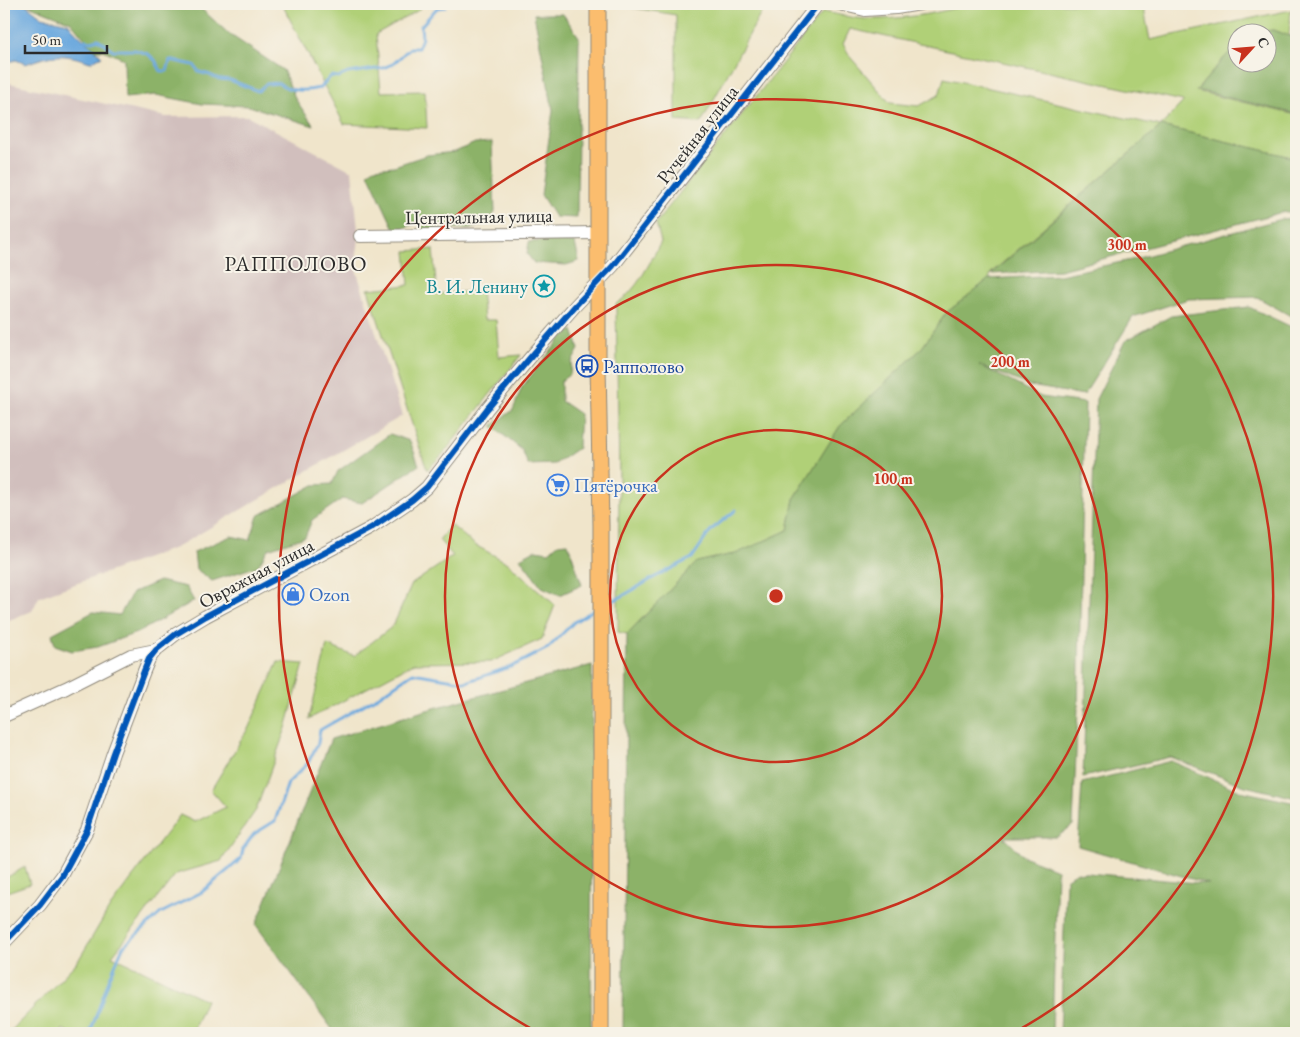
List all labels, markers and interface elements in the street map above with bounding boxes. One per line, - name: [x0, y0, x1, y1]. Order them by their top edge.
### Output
- scale bar: [25, 22, 108, 54]
- north arrow: [1228, 22, 1278, 72]
- text: 50 m: [32, 30, 61, 49]
- text: С: [1253, 34, 1274, 51]
- street label: Ручейная улица: [651, 79, 744, 189]
- street label: Центральная улица: [405, 203, 553, 230]
- text: 300 m: [1107, 235, 1147, 254]
- district label: РАППОЛОВО: [225, 250, 367, 277]
- place label: В. И. Ленину: [426, 274, 529, 299]
- place icon: В. И. Ленину: [532, 274, 556, 298]
- text: 200 m: [990, 352, 1030, 371]
- bus stop icon: Рапполово: [575, 354, 599, 378]
- place label: Рапполово: [603, 354, 684, 379]
- text: 100 m: [873, 469, 913, 488]
- supermarket icon: Пятёрочка: [546, 473, 570, 497]
- place label: Пятёрочка: [574, 473, 658, 498]
- street label: Овражная улица: [194, 532, 318, 614]
- shop icon: Ozon: [281, 582, 305, 606]
- place label: Ozon: [309, 582, 350, 607]
- centre of rings: [767, 587, 785, 605]

